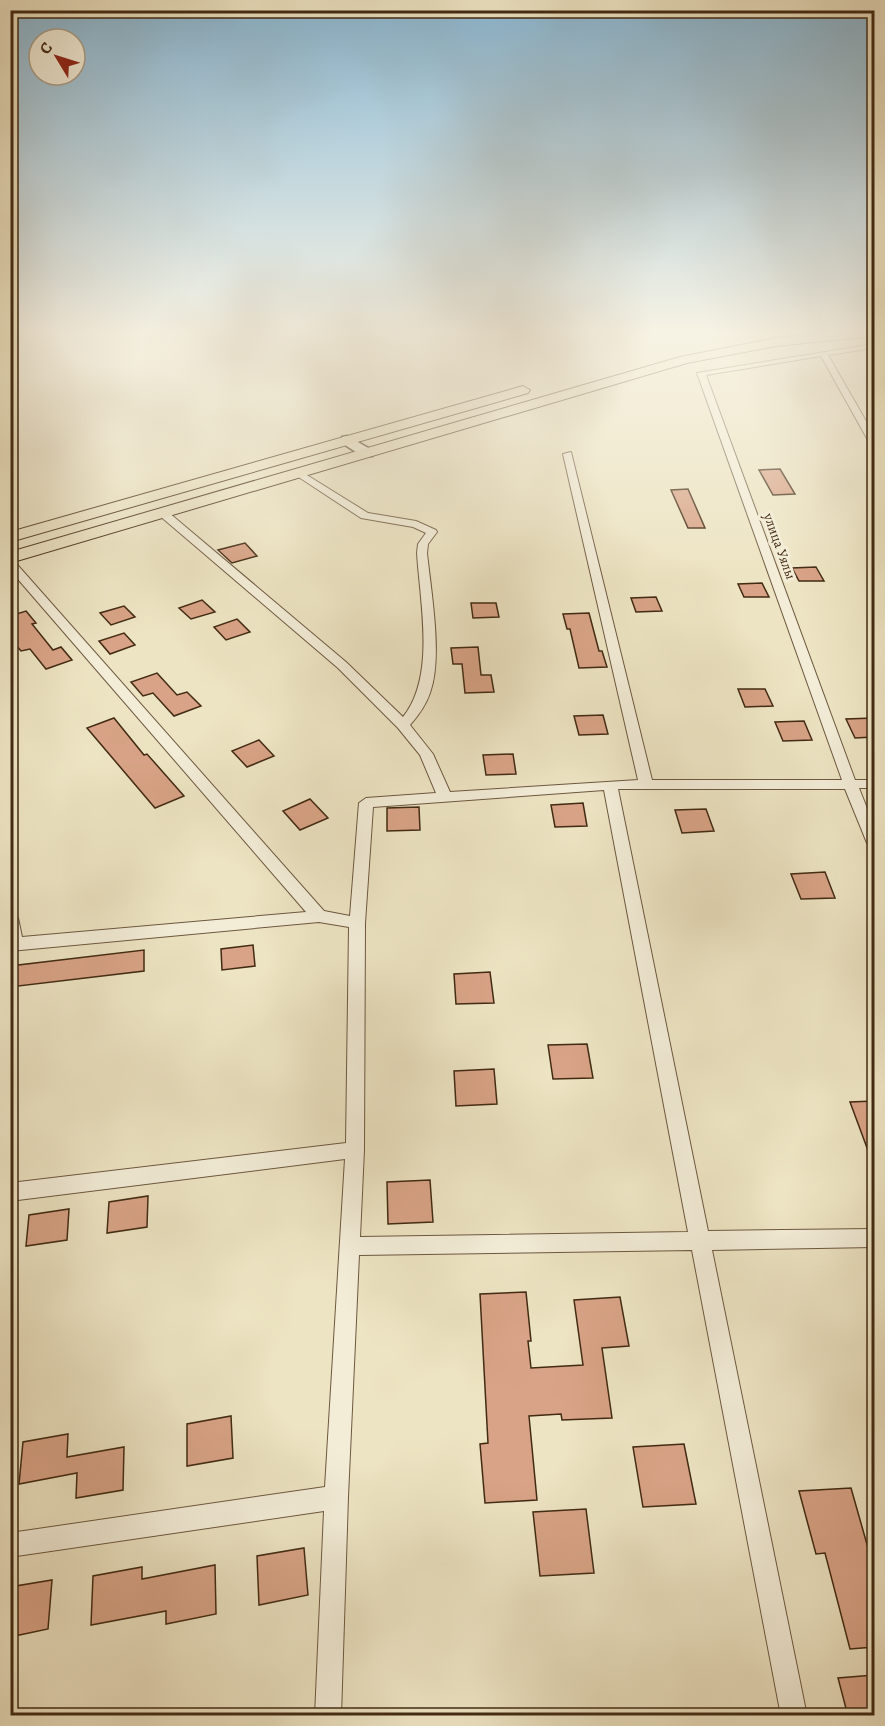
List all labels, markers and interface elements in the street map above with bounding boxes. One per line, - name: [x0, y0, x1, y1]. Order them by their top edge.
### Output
- north arrow: [27, 27, 87, 87]
- text: С: [34, 38, 58, 59]
- street label: улица Уялы: [758, 510, 800, 582]

